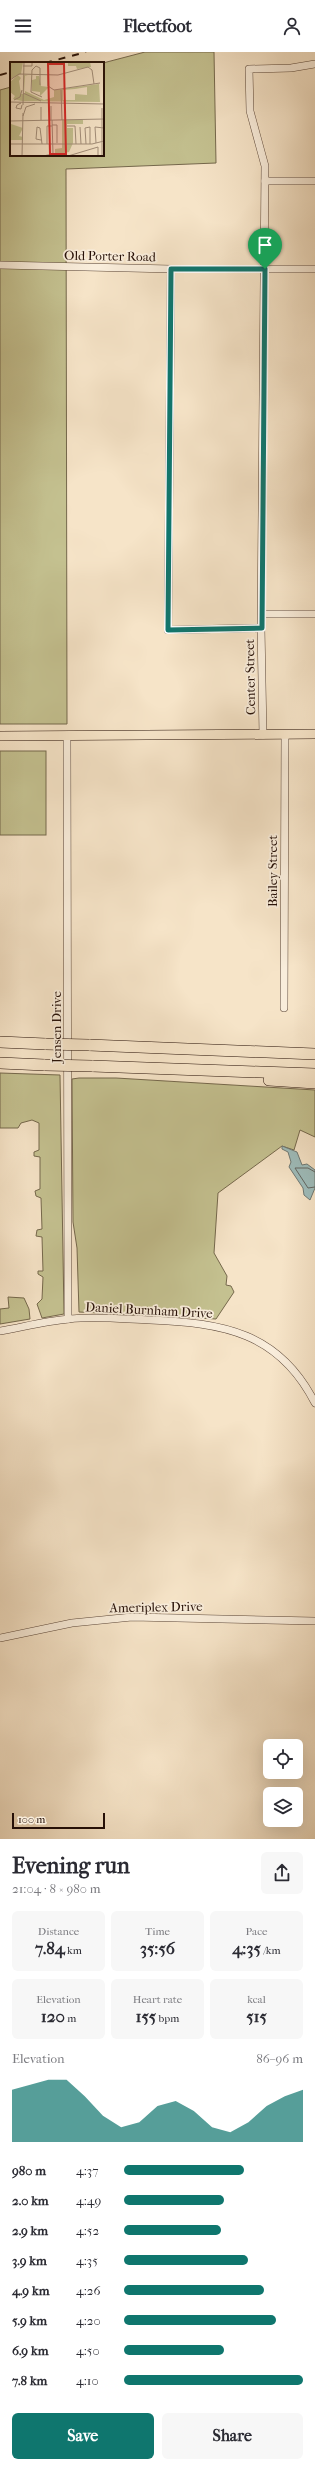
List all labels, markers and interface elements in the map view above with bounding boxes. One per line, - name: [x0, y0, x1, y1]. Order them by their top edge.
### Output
- icon: menu: [12, 15, 34, 37]
- icon: person: [281, 15, 303, 37]
- text: Fleetfoot: [123, 16, 192, 37]
- inset map: [10, 62, 104, 156]
- pin: [248, 228, 282, 269]
- icon: arrive: [254, 234, 276, 256]
- street label: Old Porter Road: [64, 248, 157, 264]
- street label: Center Street: [242, 638, 258, 715]
- street label: Bailey Street: [265, 835, 280, 907]
- street label: Jensen Drive: [49, 990, 64, 1064]
- street label: Daniel Burnham Drive: [85, 1299, 214, 1321]
- street label: Ameriplex Drive: [108, 1599, 203, 1615]
- map controls: [263, 1739, 303, 1827]
- button: locate: [263, 1739, 303, 1779]
- button: layers: [263, 1787, 303, 1827]
- scale bar: [12, 1811, 105, 1830]
- text: 100 m: [18, 1813, 46, 1826]
- button: share: [261, 1852, 303, 1894]
- text: Evening run: [12, 1853, 130, 1879]
- text: 21:04 · 8 × 980 m: [12, 1881, 101, 1896]
- text: Distance: [38, 1925, 79, 1938]
- text: Time: [145, 1925, 170, 1938]
- text: Pace: [246, 1925, 267, 1938]
- text: 7.84: [35, 1938, 65, 1958]
- text: 35:56: [140, 1938, 175, 1958]
- text: 4:35: [232, 1938, 261, 1958]
- text: km: [65, 1944, 82, 1957]
- text: /km: [261, 1944, 281, 1957]
- text: Elevation: [36, 1993, 81, 2006]
- text: Heart rate: [133, 1993, 182, 2006]
- text: kcal: [247, 1993, 266, 2006]
- text: 120: [41, 2006, 65, 2026]
- text: 155: [136, 2006, 156, 2026]
- text: 515: [246, 2006, 267, 2026]
- text: m: [65, 2012, 76, 2025]
- text: bpm: [156, 2012, 179, 2025]
- text: Elevation: [12, 2051, 65, 2066]
- text: 86–96 m: [256, 2051, 303, 2066]
- text: 980 m: [12, 2163, 46, 2178]
- text: 4:37: [76, 2163, 98, 2178]
- text: 2.0 km: [12, 2193, 49, 2208]
- text: 4:49: [76, 2193, 101, 2208]
- text: 2.9 km: [12, 2223, 48, 2238]
- text: 4:52: [76, 2223, 99, 2238]
- text: 3.9 km: [12, 2253, 47, 2268]
- text: 4:35: [76, 2253, 98, 2268]
- text: 4.9 km: [12, 2283, 49, 2298]
- text: 4:26: [76, 2283, 101, 2298]
- text: 5.9 km: [12, 2313, 47, 2328]
- text: 4:20: [76, 2313, 101, 2328]
- text: 6.9 km: [12, 2343, 48, 2358]
- text: 4:50: [76, 2343, 100, 2358]
- text: 7.8 km: [12, 2373, 47, 2388]
- text: 4:10: [76, 2373, 99, 2388]
- button: Save: [12, 2413, 154, 2459]
- button: Share: [162, 2413, 303, 2459]

